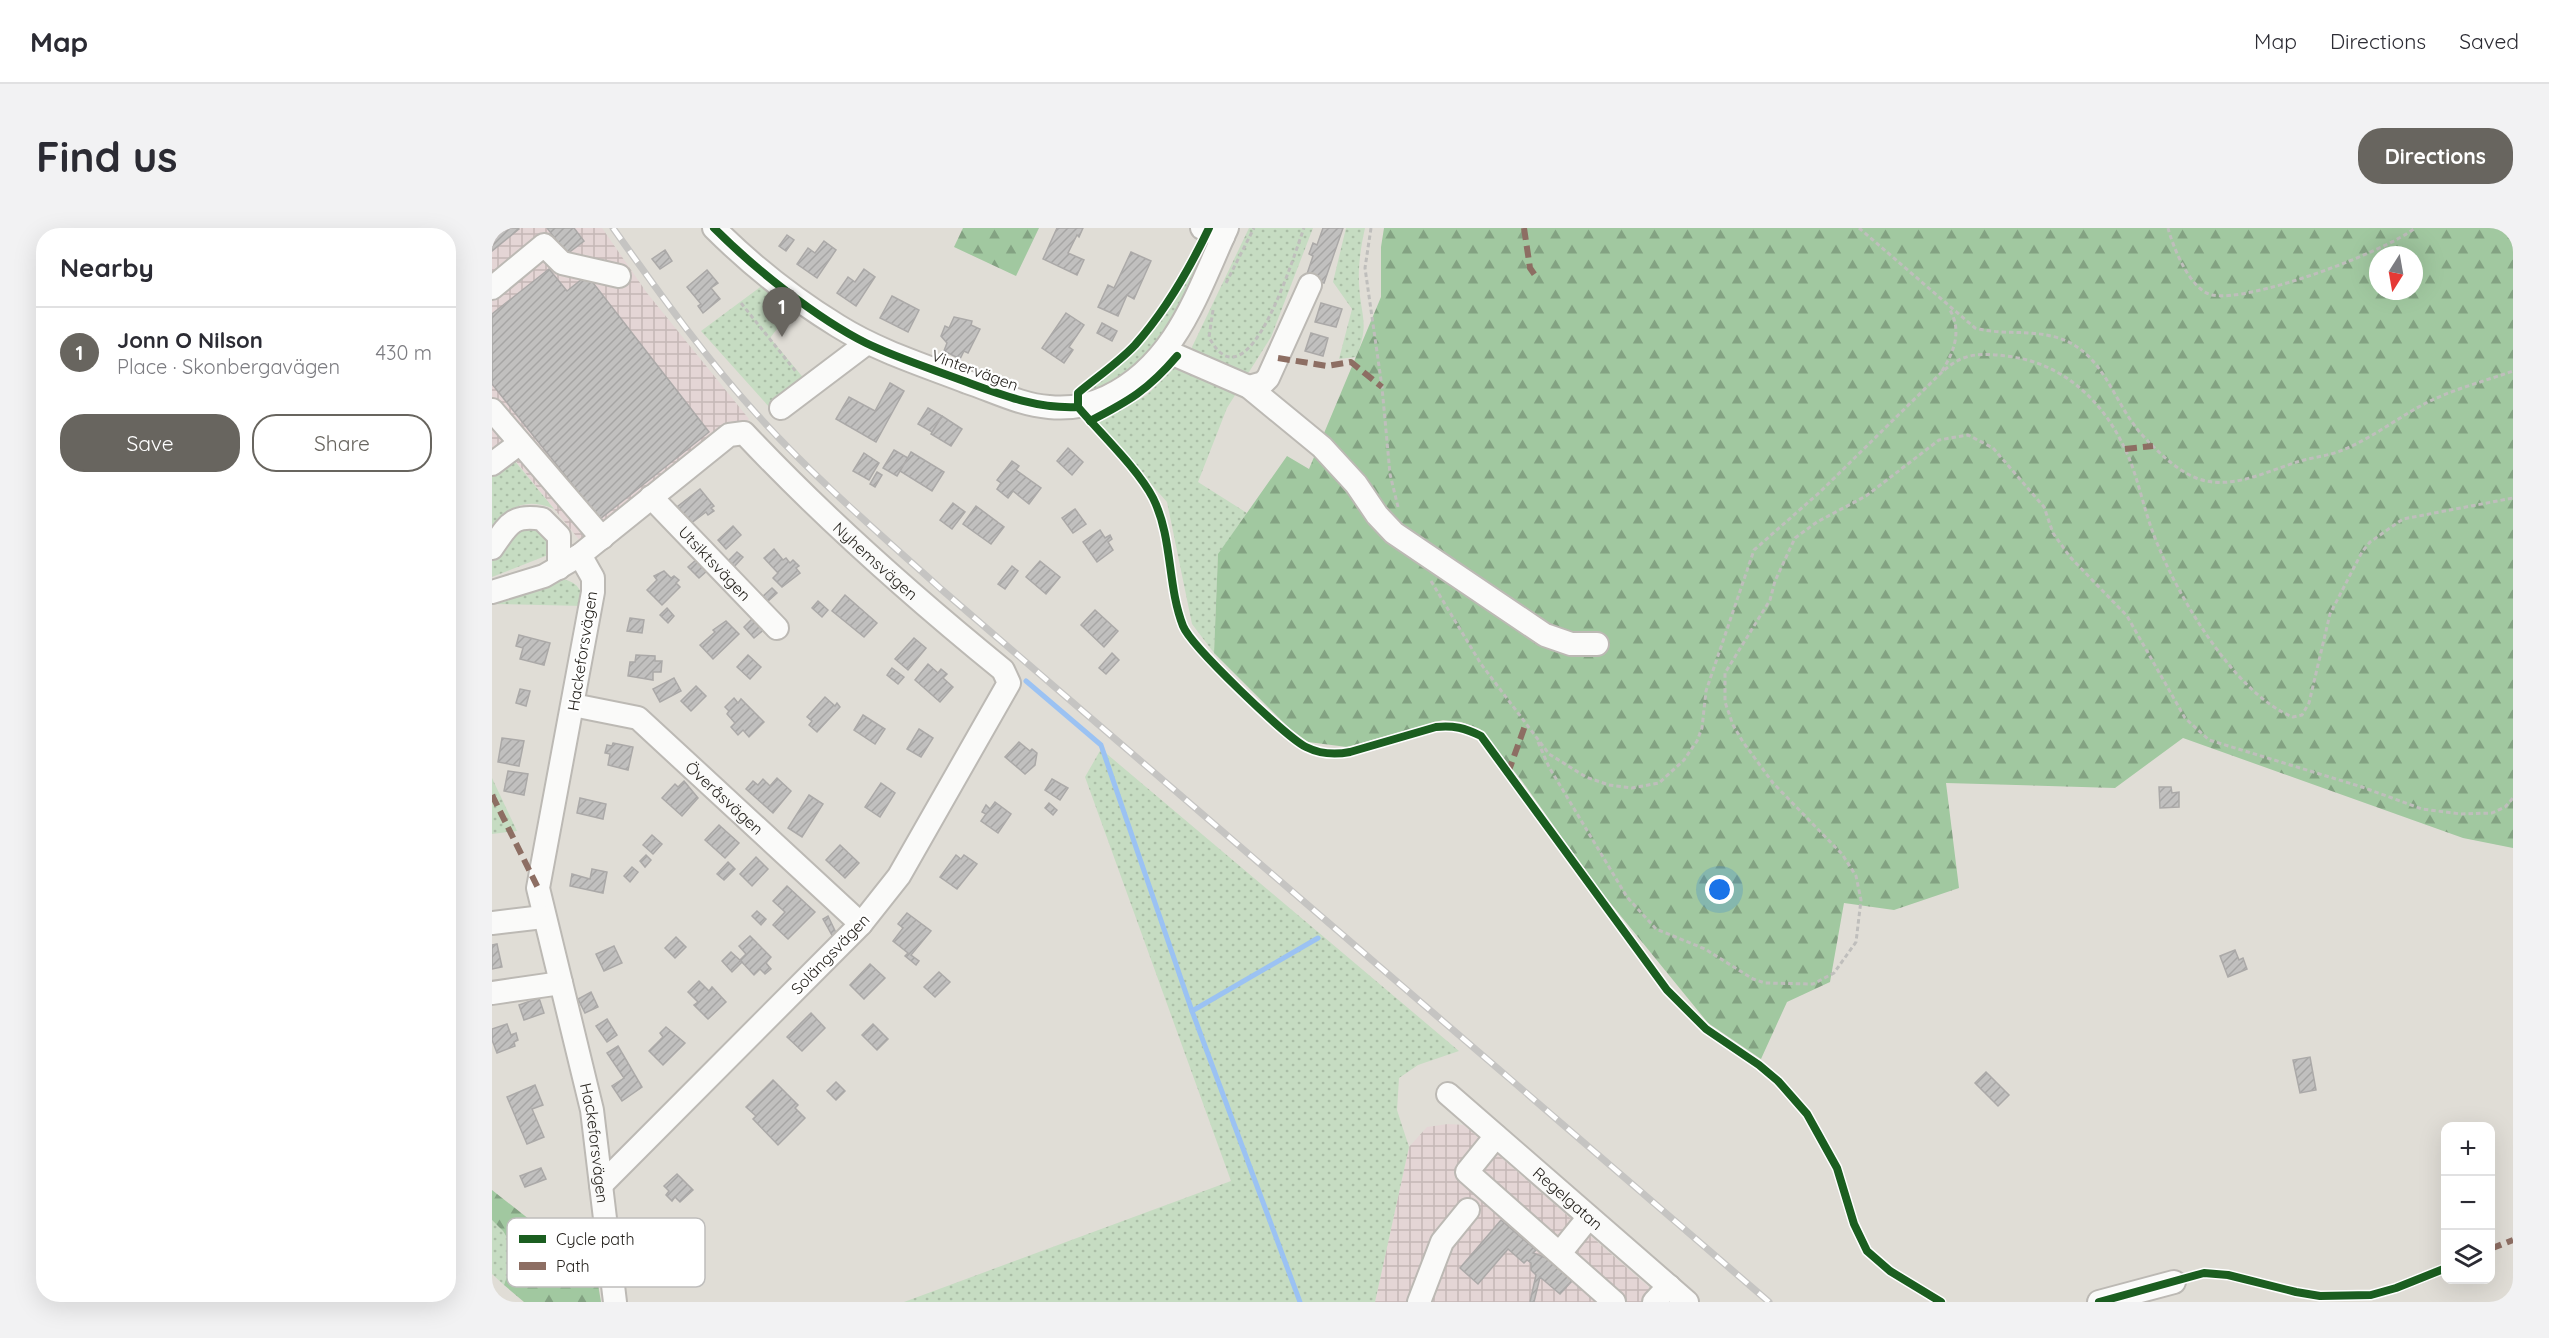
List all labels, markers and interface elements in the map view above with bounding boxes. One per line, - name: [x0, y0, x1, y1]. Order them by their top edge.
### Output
- text: Map: [30, 24, 88, 59]
- text: Map: [2254, 28, 2297, 54]
- text: Directions: [2330, 28, 2426, 54]
- text: Saved: [2459, 28, 2519, 54]
- button: Directions: [2358, 128, 2513, 184]
- text: Find us: [36, 130, 178, 183]
- north arrow: [2369, 246, 2423, 300]
- text: Nearby: [60, 251, 154, 284]
- pin: 1: [762, 288, 802, 337]
- text: Jonn O Nilson: [117, 326, 263, 354]
- text: 1: [76, 340, 83, 365]
- text: 430 m: [375, 340, 432, 365]
- street label: Vintervägen: [929, 345, 1021, 395]
- text: Place · Skonbergavägen: [117, 354, 340, 379]
- button: Save: [60, 414, 240, 472]
- button: Share: [252, 414, 432, 472]
- street label: Nyhemsvägen: [829, 517, 922, 604]
- street label: Utsiktsvägen: [674, 522, 755, 605]
- street label: Hackeforsvägen: [563, 590, 601, 712]
- street label: Överåsvägen: [681, 757, 768, 839]
- your location: [1705, 875, 1734, 904]
- street label: Solängsvägen: [786, 909, 874, 999]
- street label: Hackeforsvägen: [576, 1081, 613, 1204]
- map controls: [2441, 1122, 2495, 1284]
- button: +: [2441, 1122, 2495, 1176]
- street label: Regelgatan: [1529, 1163, 1607, 1234]
- button: −: [2441, 1176, 2495, 1230]
- legend: [507, 1218, 705, 1287]
- text: Cycle path: [556, 1229, 635, 1249]
- button: layers: [2441, 1230, 2495, 1284]
- text: Path: [556, 1256, 590, 1276]

